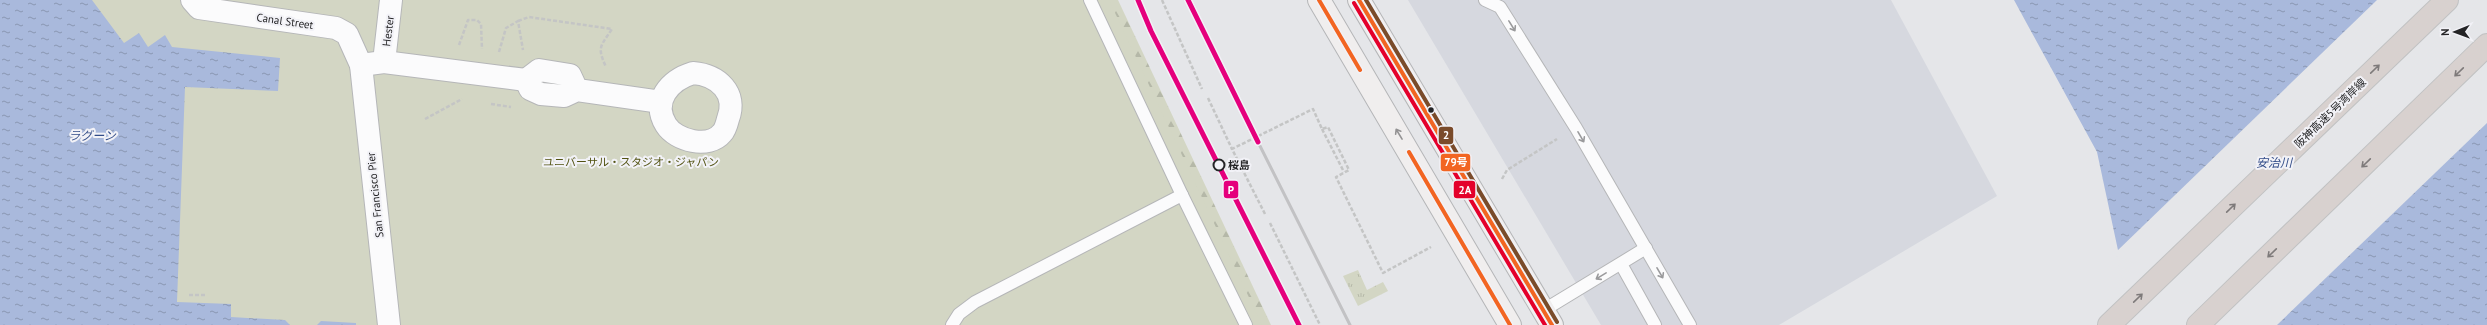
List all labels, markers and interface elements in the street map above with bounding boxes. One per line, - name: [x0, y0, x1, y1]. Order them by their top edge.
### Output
- street label: Canal Street: [256, 10, 315, 32]
- north arrow: [2435, 12, 2475, 52]
- street label: Hester: [379, 15, 397, 47]
- one-way arrow: [1508, 20, 1516, 31]
- text: N: [2438, 28, 2452, 36]
- one-way arrow: [2370, 64, 2380, 74]
- one-way arrow: [2454, 67, 2464, 77]
- street label: 阪神高速5号湾岸線: [2291, 75, 2369, 151]
- unlabelled marker: [1426, 105, 1436, 115]
- line badge: 2: [1438, 126, 1454, 145]
- water label: ラグーン: [68, 128, 117, 143]
- one-way arrow: [1394, 128, 1402, 140]
- text: 2: [1443, 128, 1449, 142]
- one-way arrow: [1577, 131, 1585, 142]
- street label: San Francisco Pier: [364, 151, 386, 238]
- line badge: 79号: [1440, 153, 1471, 172]
- park label: ユニバーサル・スタジオ・ジャパン: [543, 155, 719, 169]
- text: 79号: [1444, 155, 1468, 169]
- water label: 安治川: [2256, 155, 2294, 170]
- marker: 桜島: [1212, 158, 1226, 172]
- place label: 桜島: [1228, 158, 1250, 172]
- one-way arrow: [2361, 158, 2371, 167]
- line badge: P: [1223, 180, 1239, 199]
- line badge: 2A: [1453, 180, 1476, 199]
- text: P: [1228, 183, 1235, 197]
- text: 2A: [1459, 183, 1472, 197]
- one-way arrow: [2226, 203, 2236, 213]
- one-way arrow: [2267, 248, 2277, 258]
- one-way arrow: [1657, 267, 1665, 279]
- one-way arrow: [1595, 273, 1607, 281]
- one-way arrow: [2132, 294, 2142, 303]

